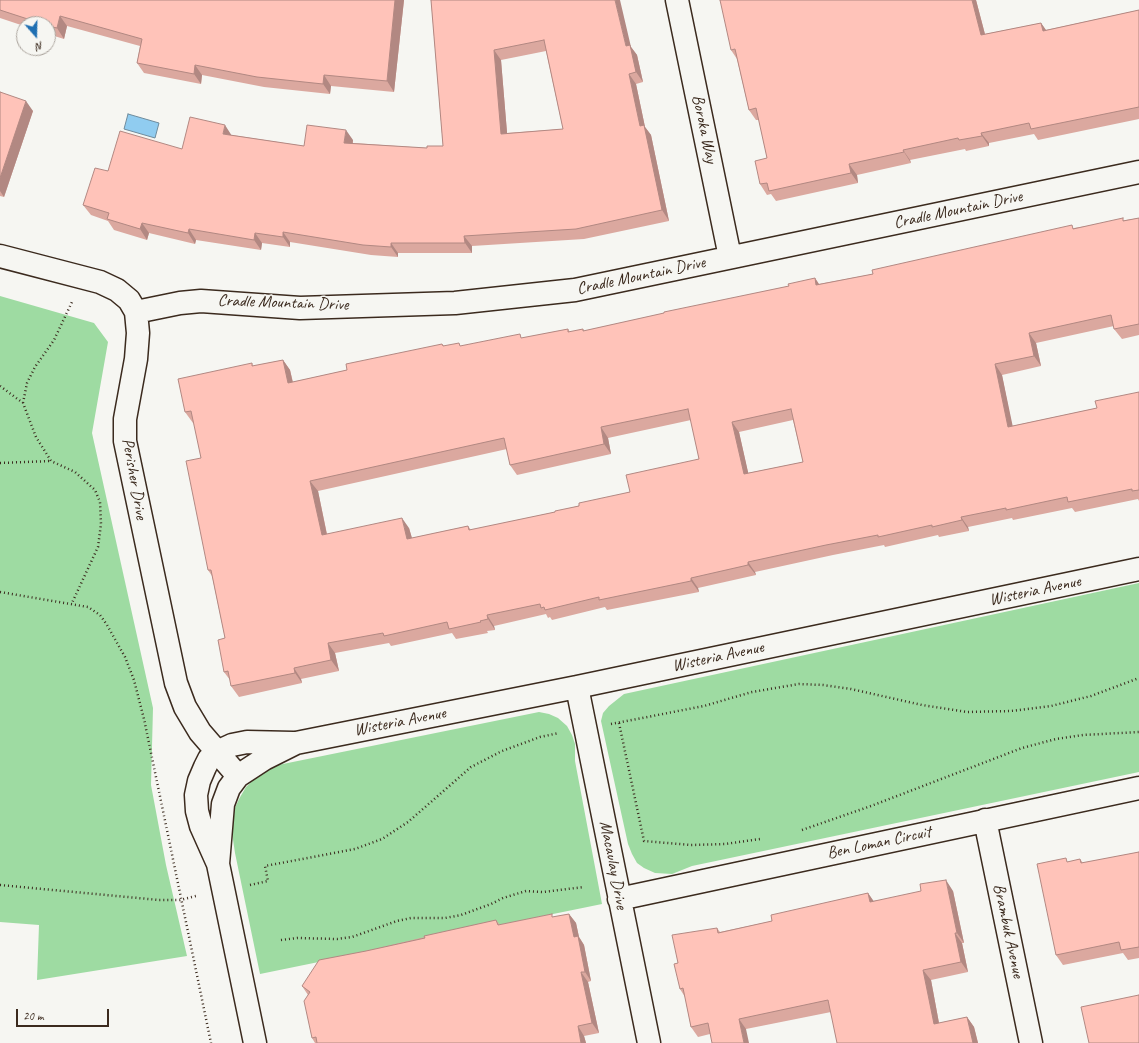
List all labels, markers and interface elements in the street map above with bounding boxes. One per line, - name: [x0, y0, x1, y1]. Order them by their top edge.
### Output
- north arrow: [16, 16, 56, 56]
- text: N: [34, 39, 45, 54]
- street label: Boroka Way: [687, 93, 721, 165]
- street label: Cradle Mountain Drive: [892, 186, 1024, 234]
- street label: Cradle Mountain Drive: [575, 252, 707, 300]
- street label: Cradle Mountain Drive: [217, 291, 349, 315]
- street label: Perisher Drive: [117, 437, 151, 521]
- street label: Wisteria Avenue: [988, 571, 1082, 611]
- street label: Wisteria Avenue: [671, 637, 765, 677]
- street label: Wisteria Avenue: [353, 703, 447, 741]
- street label: Macaulay Drive: [594, 819, 632, 911]
- street label: Ben Loman Circuit: [825, 822, 933, 864]
- street label: Brambuk Avenue: [988, 882, 1028, 980]
- scale bar: [18, 1001, 111, 1027]
- text: 20 m: [23, 1008, 43, 1024]

